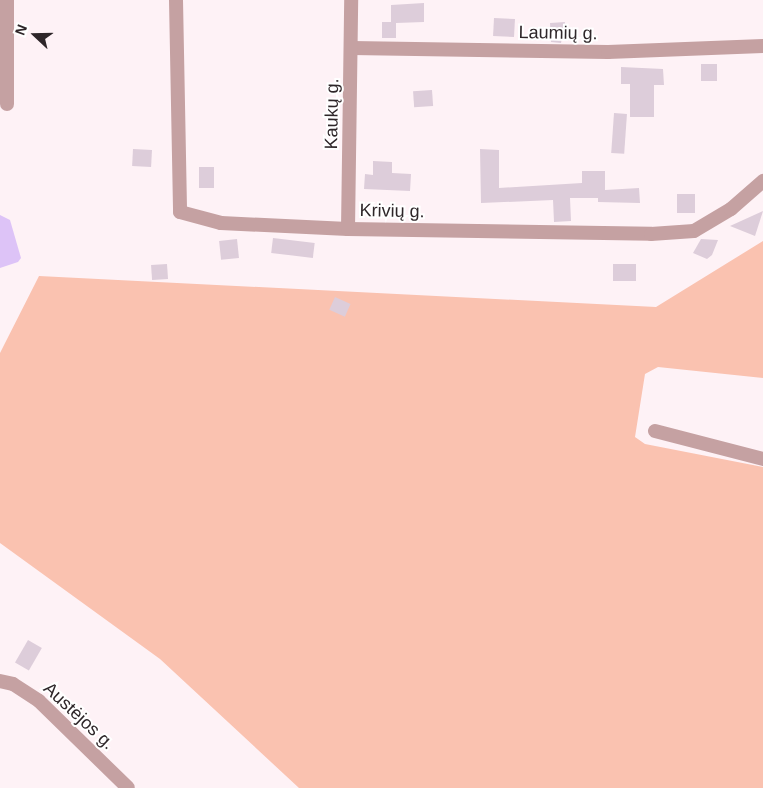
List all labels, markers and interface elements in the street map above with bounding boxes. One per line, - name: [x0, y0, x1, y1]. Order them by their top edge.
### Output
- north arrow: [10, 10, 60, 60]
- text: N: [12, 22, 30, 37]
- street label: Laumių g.: [518, 22, 598, 44]
- street label: Kaukų g.: [321, 78, 343, 150]
- street label: Krivių g.: [359, 200, 425, 222]
- street label: Austėjos g.: [39, 678, 119, 754]

